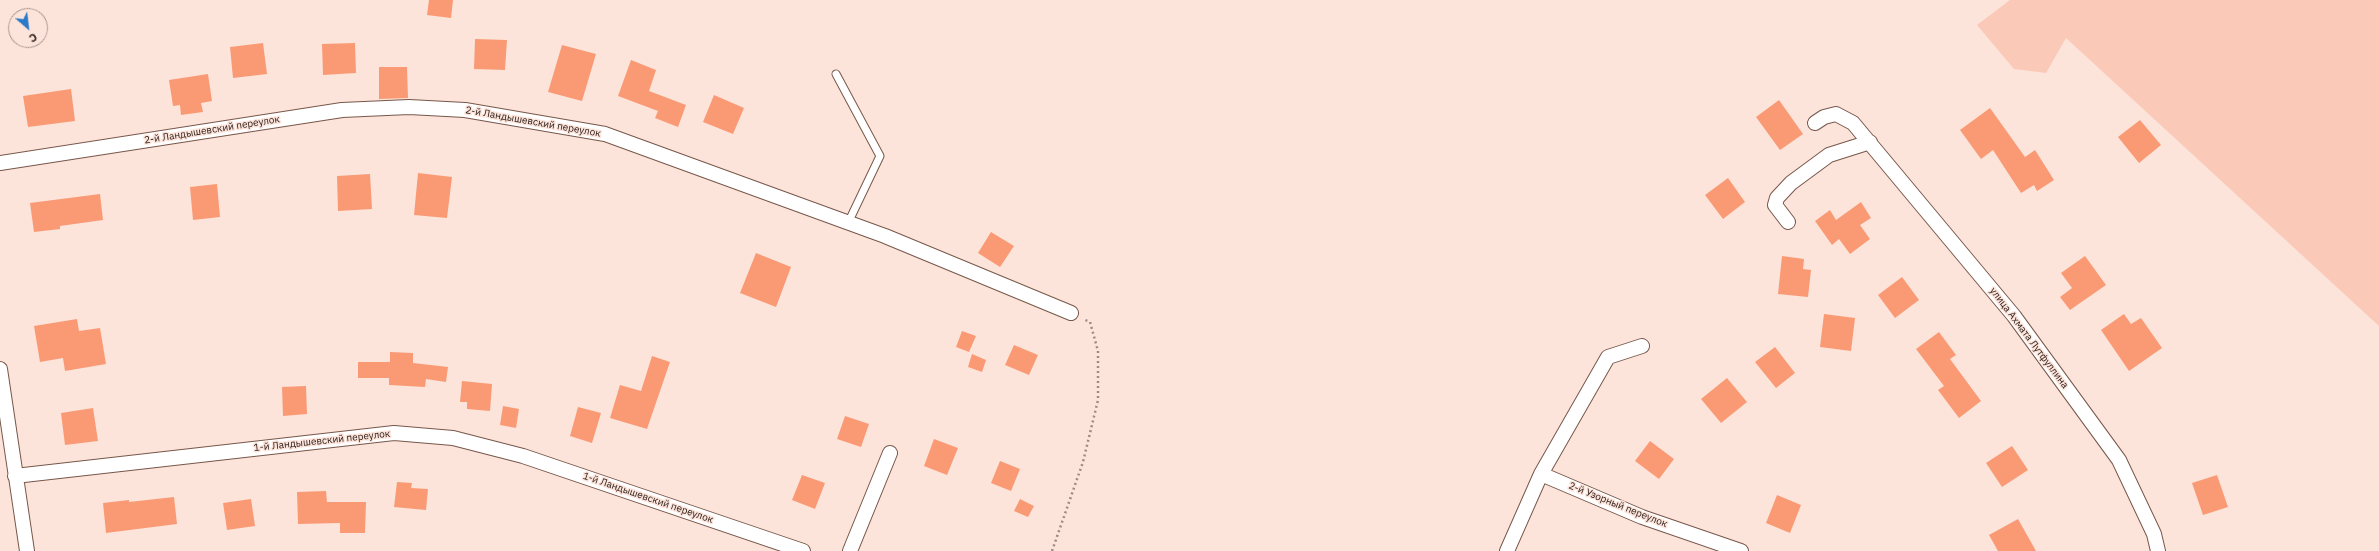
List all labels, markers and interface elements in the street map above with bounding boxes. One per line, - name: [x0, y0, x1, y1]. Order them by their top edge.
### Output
- north arrow: [8, 8, 48, 48]
- text: С: [27, 30, 40, 46]
- street label: 2-й Ландышевский переулок: [464, 104, 602, 140]
- street label: 2-й Ландышевский переулок: [143, 113, 281, 147]
- street label: улица Ахмата Лутфуллина: [1987, 285, 2071, 391]
- street label: 1-й Ландышевский переулок: [253, 428, 391, 454]
- street label: 1-й Ландышевский переулок: [581, 470, 715, 526]
- street label: 2-й Узорный переулок: [1567, 480, 1669, 530]

